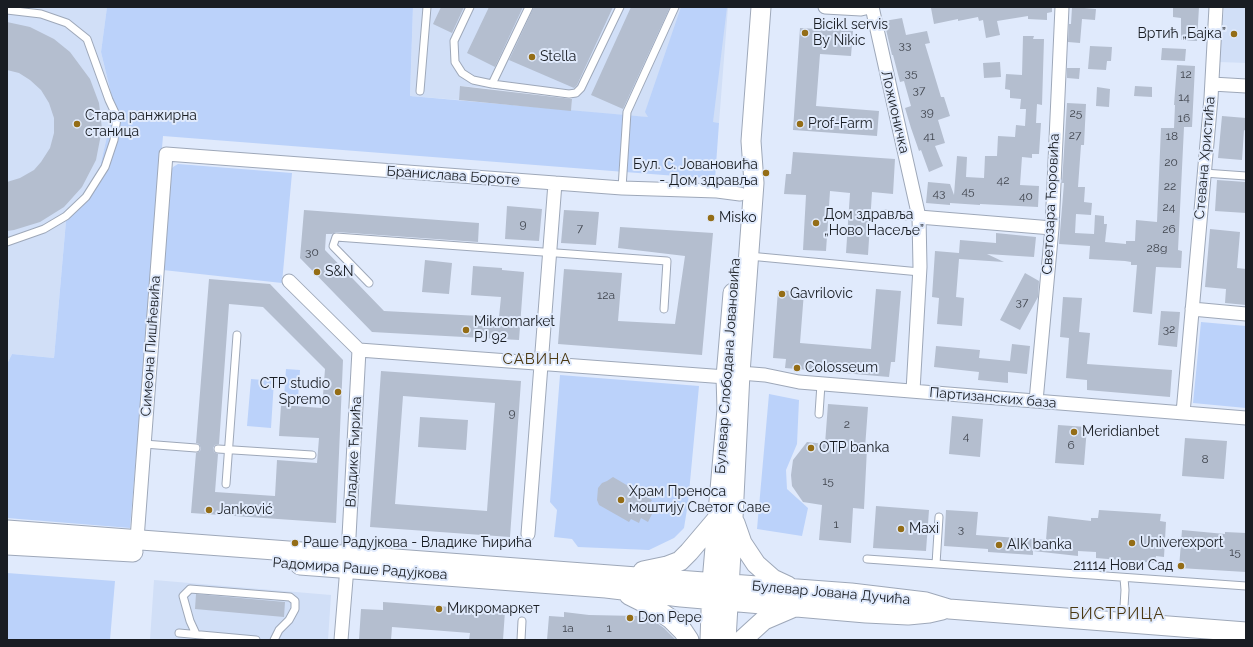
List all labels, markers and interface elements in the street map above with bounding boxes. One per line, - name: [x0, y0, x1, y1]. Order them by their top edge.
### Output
- place label: Bicikl servis By Nikic: [813, 17, 888, 50]
- place label: Вртић „Бајка”: [1138, 26, 1226, 42]
- marker: Bicikl servis By Nikic: [800, 28, 810, 38]
- marker: Вртић „Бајка”: [1229, 29, 1239, 39]
- house number: 33: [899, 38, 911, 52]
- place label: Stella: [540, 49, 576, 65]
- marker: Stella: [527, 52, 537, 62]
- house number: 35: [905, 66, 917, 80]
- house number: 12: [1180, 67, 1192, 81]
- street label: Ложионичка: [877, 69, 913, 155]
- house number: 37: [913, 83, 925, 97]
- house number: 14: [1178, 90, 1190, 104]
- street label: Стевана Христића: [1191, 96, 1219, 220]
- house number: 39: [920, 105, 934, 119]
- house number: 25: [1070, 106, 1082, 120]
- place label: Стара ранжирна станица: [85, 108, 197, 140]
- house number: 16: [1178, 111, 1190, 125]
- place label: Prof-Farm: [808, 116, 873, 132]
- marker: Стара ранжирна станица: [72, 119, 82, 129]
- marker: Prof-Farm: [795, 119, 805, 129]
- house number: 27: [1069, 128, 1081, 142]
- house number: 41: [923, 129, 935, 143]
- house number: 18: [1166, 129, 1178, 143]
- street label: Светозара Ћоровића: [1039, 133, 1063, 275]
- house number: 20: [1164, 155, 1178, 169]
- place label: Бул. С. Јовановића - Дом здравља: [633, 157, 758, 190]
- street label: Бранислава Бороте: [386, 163, 520, 189]
- marker: Бул. С. Јовановића - Дом здравља: [761, 168, 771, 178]
- house number: 42: [997, 173, 1009, 187]
- house number: 22: [1164, 179, 1176, 193]
- house number: 45: [961, 184, 975, 198]
- house number: 43: [933, 186, 945, 200]
- house number: 40: [1019, 189, 1033, 203]
- house number: 24: [1163, 200, 1175, 214]
- place label: Дом здравља „Ново Насеље”: [824, 207, 924, 240]
- place label: Misko: [719, 210, 756, 226]
- marker: Misko: [706, 213, 716, 223]
- house number: 9: [519, 217, 527, 231]
- marker: Дом здравља „Ново Насеље”: [811, 218, 821, 228]
- house number: 7: [577, 221, 583, 235]
- house number: 26: [1162, 222, 1176, 236]
- house number: 28g: [1147, 241, 1167, 255]
- house number: 30: [305, 245, 319, 259]
- street label: Булевар Слободана Јовановића: [712, 258, 744, 474]
- place label: S&N: [325, 264, 354, 280]
- marker: S&N: [312, 267, 322, 277]
- street label: Симеона Пишћевића: [138, 275, 164, 417]
- place label: Gavrilovic: [790, 286, 853, 302]
- house number: 12a: [597, 288, 615, 302]
- marker: Gavrilovic: [777, 289, 787, 299]
- house number: 37: [1016, 295, 1028, 309]
- place label: Mikromarket PJ 92: [474, 314, 555, 346]
- house number: 32: [1163, 322, 1175, 336]
- marker: Mikromarket PJ 92: [461, 325, 471, 335]
- district label: САВИНА: [503, 350, 571, 368]
- place label: Colosseum: [805, 360, 878, 376]
- marker: Colosseum: [792, 363, 802, 373]
- place label: CTP studio Spremo: [260, 376, 330, 408]
- street label: Партизанских база: [929, 384, 1057, 412]
- marker: CTP studio Spremo: [333, 387, 343, 397]
- street label: Владике Ћирића: [343, 396, 365, 508]
- house number: 9: [508, 406, 516, 420]
- house number: 2: [844, 417, 850, 431]
- place label: Meridianbet: [1082, 424, 1159, 440]
- marker: Meridianbet: [1069, 427, 1079, 437]
- house number: 4: [963, 429, 969, 443]
- house number: 6: [1067, 438, 1075, 452]
- place label: OTP banka: [819, 440, 889, 456]
- marker: OTP banka: [806, 443, 816, 453]
- house number: 8: [1201, 452, 1209, 466]
- house number: 15: [822, 474, 834, 488]
- place label: Храм Преноса моштију Светог Саве: [629, 484, 770, 516]
- marker: Храм Преноса моштију Светог Саве: [616, 495, 626, 505]
- place label: Janković: [217, 502, 273, 518]
- marker: Janković: [204, 505, 214, 515]
- house number: 1: [833, 517, 839, 531]
- place label: Maxi: [909, 521, 939, 537]
- house number: 3: [958, 522, 964, 536]
- marker: Maxi: [896, 524, 906, 534]
- place label: Раше Радујкова - Владике Ћирића: [303, 535, 532, 551]
- place label: Univerexport: [1140, 535, 1223, 551]
- place label: AIK banka: [1007, 537, 1072, 553]
- marker: Раше Радујкова - Владике Ћирића: [290, 538, 300, 548]
- marker: Univerexport: [1127, 538, 1137, 548]
- marker: AIK banka: [994, 540, 1004, 550]
- house number: 15: [1229, 545, 1241, 559]
- street label: Радомира Раше Радујкова: [272, 555, 448, 583]
- place label: 21114 Нови Сад: [1073, 558, 1173, 574]
- marker: 21114 Нови Сад: [1176, 561, 1186, 571]
- street label: Булевар Јована Дучића: [751, 578, 911, 608]
- place label: Микромаркет: [447, 601, 540, 617]
- marker: Микромаркет: [434, 604, 444, 614]
- district label: БИСТРИЦА: [1069, 604, 1165, 624]
- place label: Don Pepe: [638, 610, 702, 626]
- marker: Don Pepe: [625, 613, 635, 623]
- house number: 1a: [562, 621, 574, 635]
- house number: 1: [606, 621, 612, 635]

